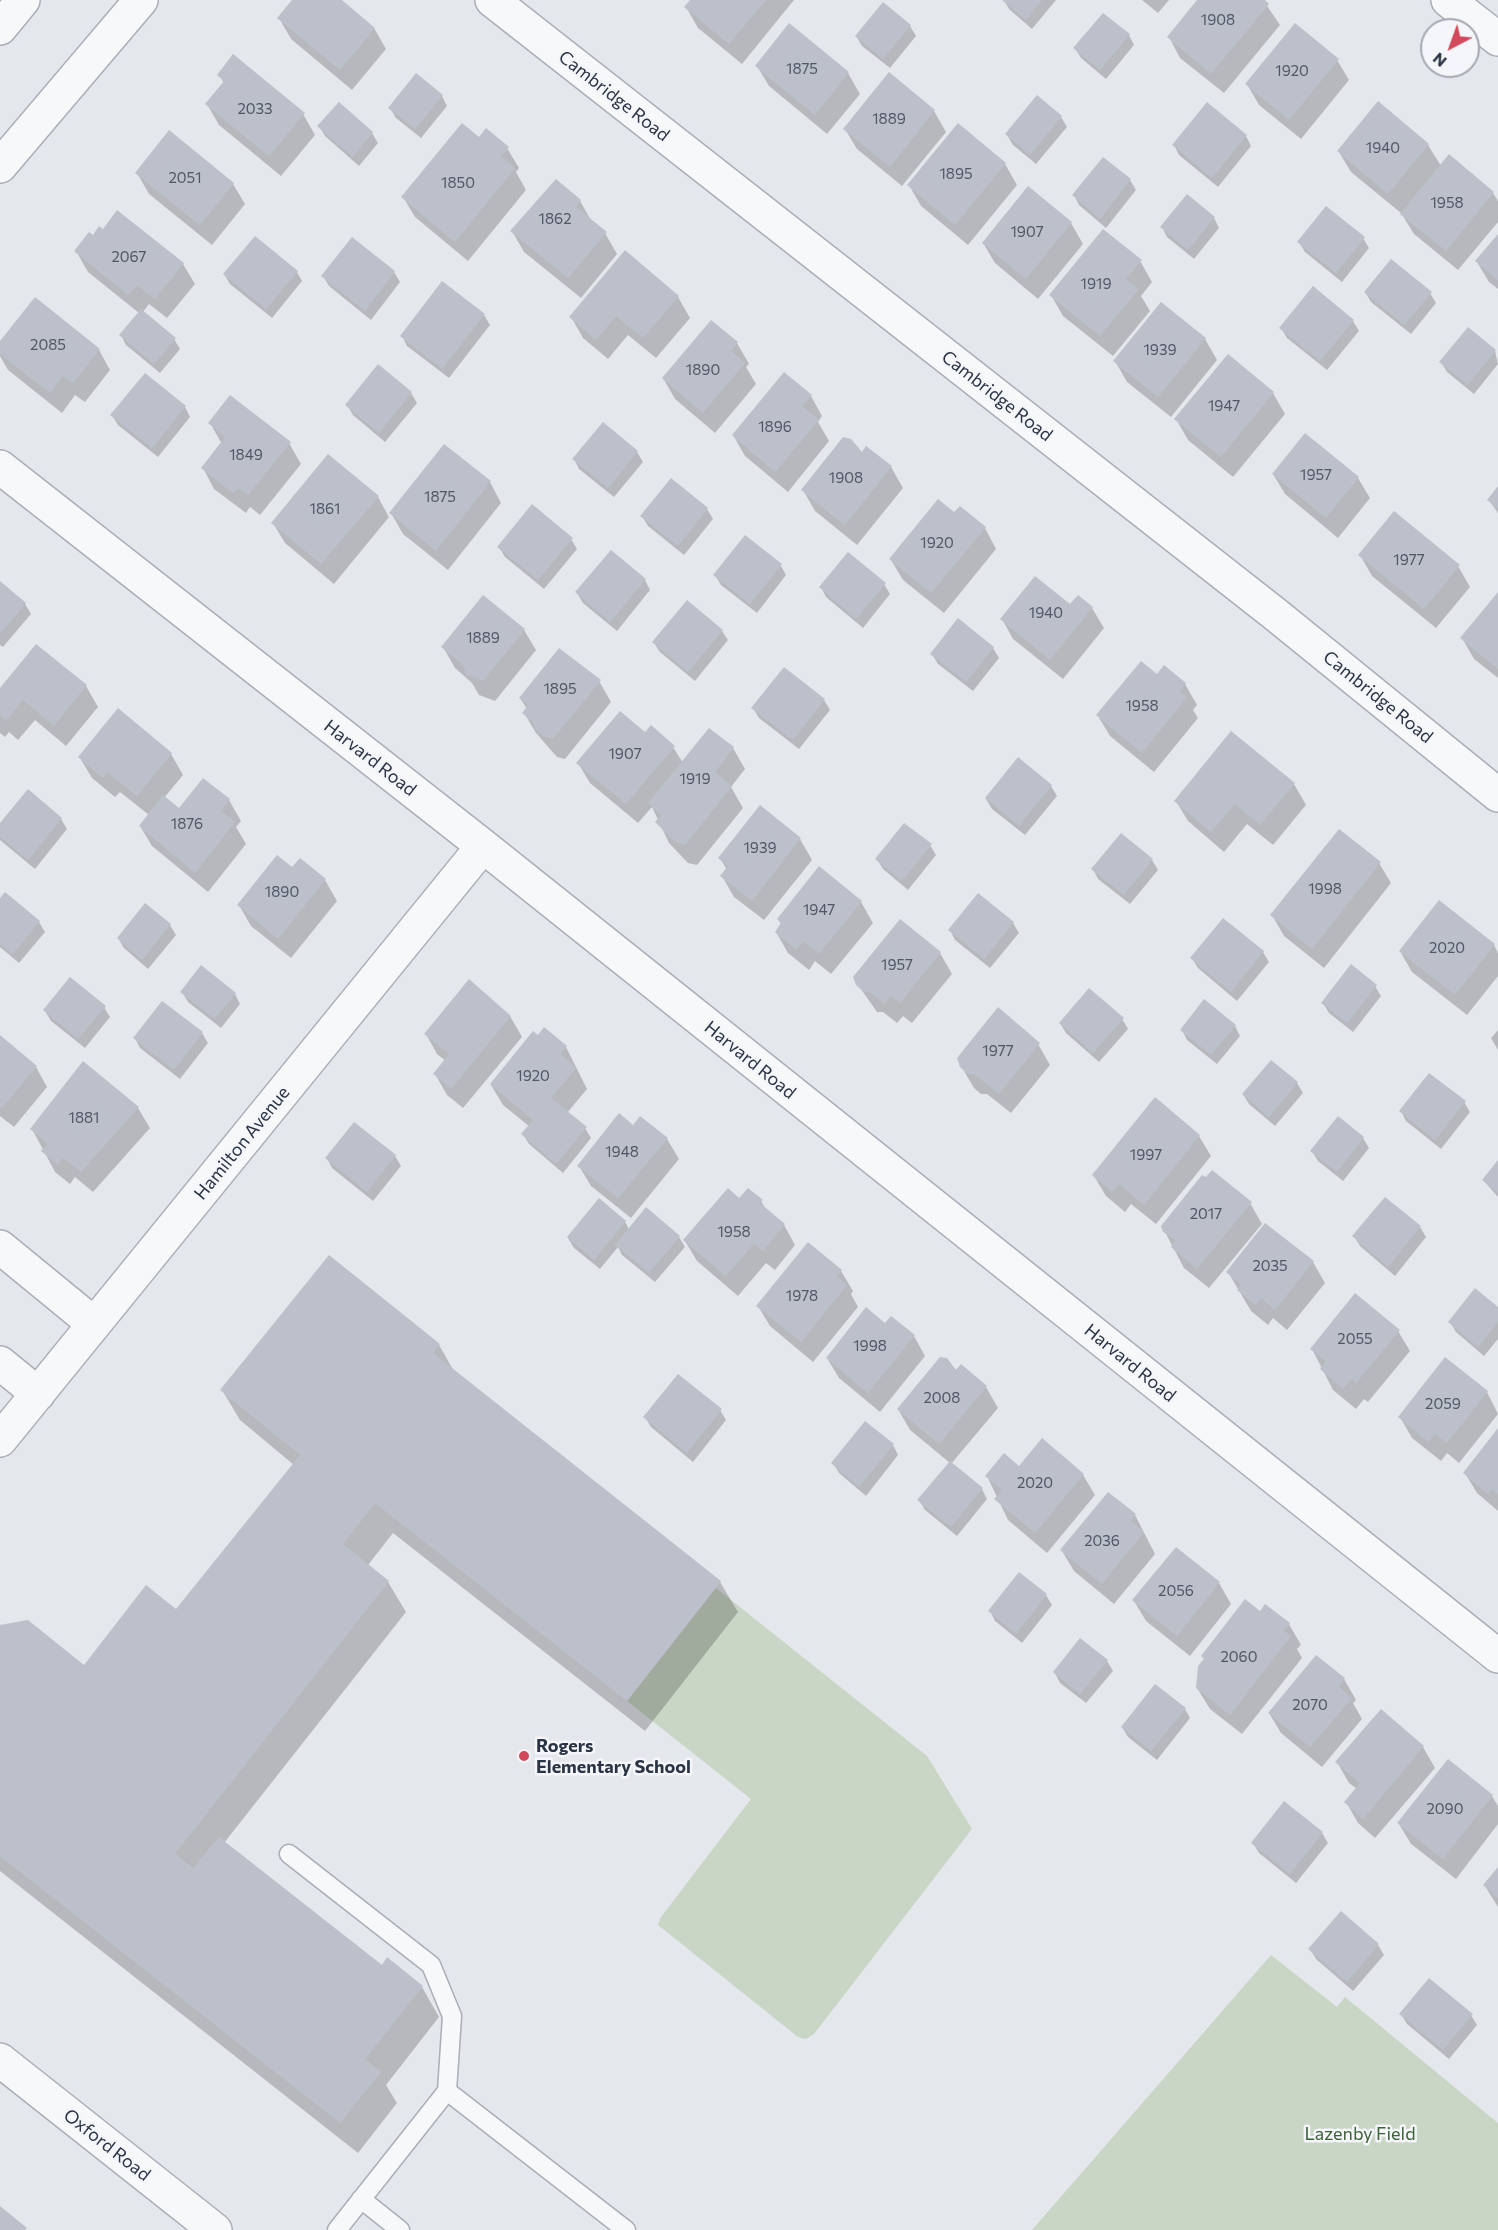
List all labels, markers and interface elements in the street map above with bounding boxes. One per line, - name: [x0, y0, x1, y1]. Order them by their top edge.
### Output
- house number: 1908: [1201, 11, 1235, 29]
- north arrow: [1420, 18, 1480, 78]
- street label: Cambridge Road: [554, 46, 674, 146]
- text: N: [1428, 49, 1450, 72]
- house number: 1875: [786, 60, 818, 78]
- house number: 1920: [1275, 62, 1309, 80]
- house number: 2033: [237, 100, 273, 118]
- house number: 1889: [872, 110, 906, 128]
- house number: 1940: [1366, 139, 1400, 157]
- house number: 1895: [939, 165, 973, 183]
- house number: 2051: [168, 169, 202, 187]
- house number: 1850: [441, 174, 475, 192]
- house number: 1958: [1430, 194, 1464, 212]
- house number: 1862: [539, 210, 571, 228]
- house number: 1907: [1010, 223, 1044, 241]
- house number: 2067: [111, 248, 147, 266]
- house number: 1919: [1080, 275, 1112, 293]
- house number: 2085: [30, 336, 66, 354]
- house number: 1939: [1143, 341, 1177, 359]
- street label: Cambridge Road: [937, 346, 1057, 446]
- house number: 1890: [686, 361, 720, 379]
- house number: 1947: [1208, 397, 1240, 415]
- house number: 1896: [758, 418, 792, 436]
- house number: 1849: [229, 446, 263, 464]
- house number: 1957: [1300, 466, 1332, 484]
- house number: 1908: [829, 469, 863, 487]
- house number: 1875: [424, 488, 456, 506]
- house number: 1861: [309, 500, 341, 518]
- house number: 1920: [920, 534, 954, 552]
- house number: 1977: [1393, 551, 1425, 569]
- house number: 1940: [1029, 604, 1063, 622]
- house number: 1889: [466, 629, 500, 647]
- street label: Cambridge Road: [1319, 646, 1437, 748]
- house number: 1895: [543, 680, 577, 698]
- house number: 1958: [1125, 697, 1159, 715]
- street label: Harvard Road: [319, 715, 421, 801]
- house number: 1907: [608, 745, 642, 763]
- house number: 1919: [679, 770, 711, 788]
- house number: 1876: [171, 815, 203, 833]
- house number: 1939: [743, 839, 777, 857]
- house number: 1998: [1308, 880, 1342, 898]
- house number: 1890: [265, 883, 299, 901]
- house number: 1947: [803, 901, 835, 919]
- house number: 2020: [1429, 939, 1465, 957]
- house number: 1957: [881, 956, 913, 974]
- street label: Harvard Road: [700, 1017, 800, 1103]
- house number: 1977: [982, 1042, 1014, 1060]
- house number: 1920: [516, 1067, 550, 1085]
- street label: Hamilton Avenue: [190, 1082, 294, 1204]
- house number: 1881: [68, 1109, 100, 1127]
- house number: 1948: [605, 1143, 639, 1161]
- house number: 1997: [1130, 1146, 1162, 1164]
- house number: 2017: [1190, 1205, 1222, 1223]
- house number: 1958: [717, 1223, 751, 1241]
- house number: 2035: [1252, 1257, 1288, 1275]
- house number: 1978: [786, 1287, 818, 1305]
- street label: Harvard Road: [1080, 1320, 1180, 1406]
- house number: 2055: [1337, 1330, 1373, 1348]
- house number: 1998: [853, 1337, 887, 1355]
- house number: 2008: [924, 1389, 960, 1407]
- house number: 2059: [1425, 1395, 1461, 1413]
- house number: 2020: [1017, 1474, 1053, 1492]
- house number: 2036: [1084, 1532, 1120, 1550]
- house number: 2056: [1158, 1582, 1194, 1600]
- house number: 2060: [1221, 1648, 1257, 1666]
- house number: 2070: [1292, 1696, 1328, 1714]
- place label: Rogers Elementary School: [536, 1735, 691, 1778]
- marker: Rogers Elementary School: [517, 1749, 531, 1763]
- house number: 2090: [1427, 1800, 1463, 1818]
- street label: Oxford Road: [59, 2104, 155, 2186]
- park label: Lazenby Field: [1304, 2123, 1416, 2145]

